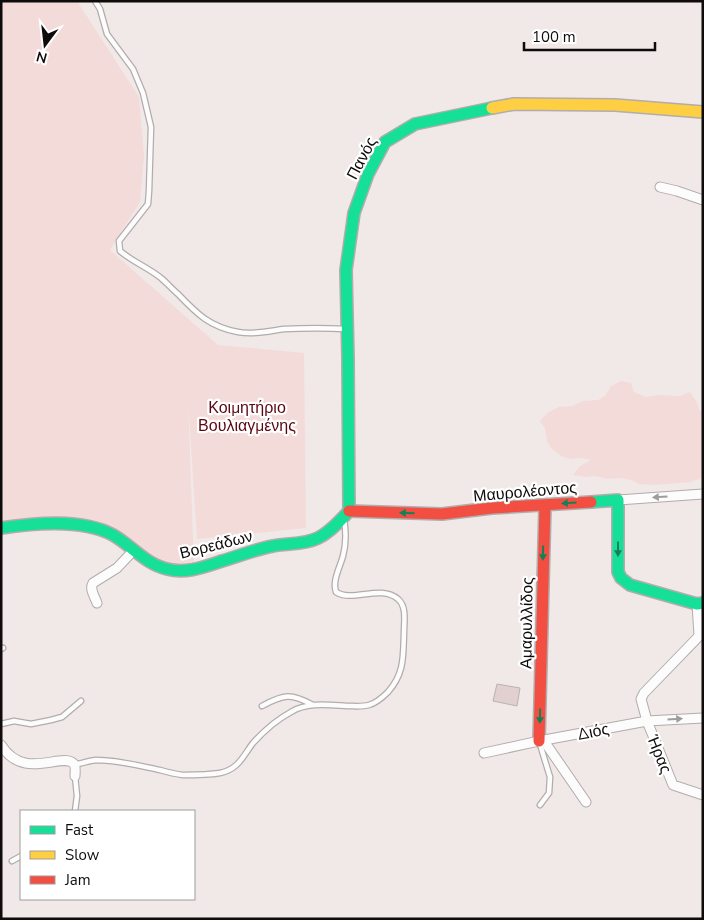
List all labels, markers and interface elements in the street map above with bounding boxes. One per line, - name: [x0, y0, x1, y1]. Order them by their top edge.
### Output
- north arrow: [20, 20, 70, 70]
- scale bar: [524, 20, 655, 52]
- text: 100 m: [532, 27, 576, 47]
- text: N: [34, 47, 49, 68]
- street label: Πανός: [342, 133, 382, 184]
- park label: Κοιμητήριο Βουλιαγμένης: [198, 397, 296, 437]
- street label: Μαυρολέοντος: [472, 476, 578, 507]
- one-way arrow: [652, 493, 668, 501]
- one-way arrow: [561, 499, 577, 507]
- one-way arrow: [399, 509, 415, 517]
- street label: Βορεάδων: [177, 525, 255, 565]
- one-way arrow: [614, 541, 622, 557]
- one-way arrow: [539, 546, 547, 562]
- street label: Αμαρυλλίδος: [515, 577, 539, 669]
- one-way arrow: [535, 708, 543, 724]
- one-way arrow: [667, 715, 683, 723]
- street label: Διός: [575, 718, 611, 746]
- street label: Ήρας: [641, 731, 677, 777]
- legend: [20, 810, 195, 900]
- text: Fast: [65, 820, 94, 840]
- text: Slow: [65, 845, 100, 865]
- text: Jam: [64, 870, 91, 890]

